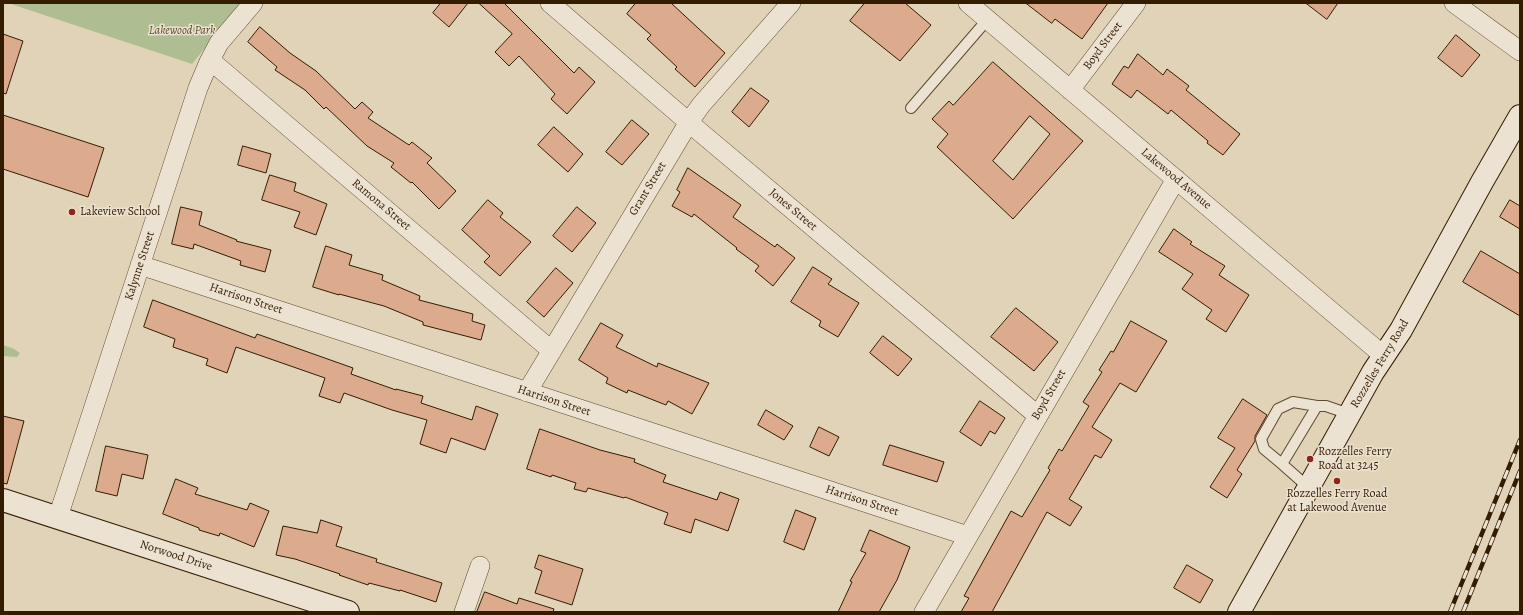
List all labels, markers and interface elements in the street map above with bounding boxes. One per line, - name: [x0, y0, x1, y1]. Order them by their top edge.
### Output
- street label: Boyd Street: [1080, 19, 1126, 73]
- park label: Lakewood Park: [149, 24, 215, 38]
- street label: Lakewood Avenue: [1138, 145, 1214, 213]
- street label: Grant Street: [626, 159, 670, 219]
- street label: Ramona Street: [349, 176, 413, 234]
- street label: Jones Street: [766, 186, 820, 234]
- place label: Lakeview School: [80, 205, 160, 219]
- marker: Lakeview School: [67, 207, 77, 217]
- street label: Kalynne Street: [122, 230, 158, 302]
- street label: Harrison Street: [208, 280, 284, 318]
- street label: Rozzelles Ferry Road: [1348, 317, 1412, 411]
- street label: Boyd Street: [1029, 367, 1069, 423]
- street label: Harrison Street: [516, 382, 592, 420]
- place label: Rozzelles Ferry Road at 3245: [1318, 445, 1391, 473]
- marker: Rozzelles Ferry Road at 3245: [1305, 454, 1315, 464]
- marker: Rozzelles Ferry Road at Lakewood Avenue: [1332, 476, 1342, 486]
- street label: Harrison Street: [824, 482, 900, 520]
- place label: Rozzelles Ferry Road at Lakewood Avenue: [1287, 487, 1387, 515]
- street label: Norwood Drive: [138, 538, 214, 574]

